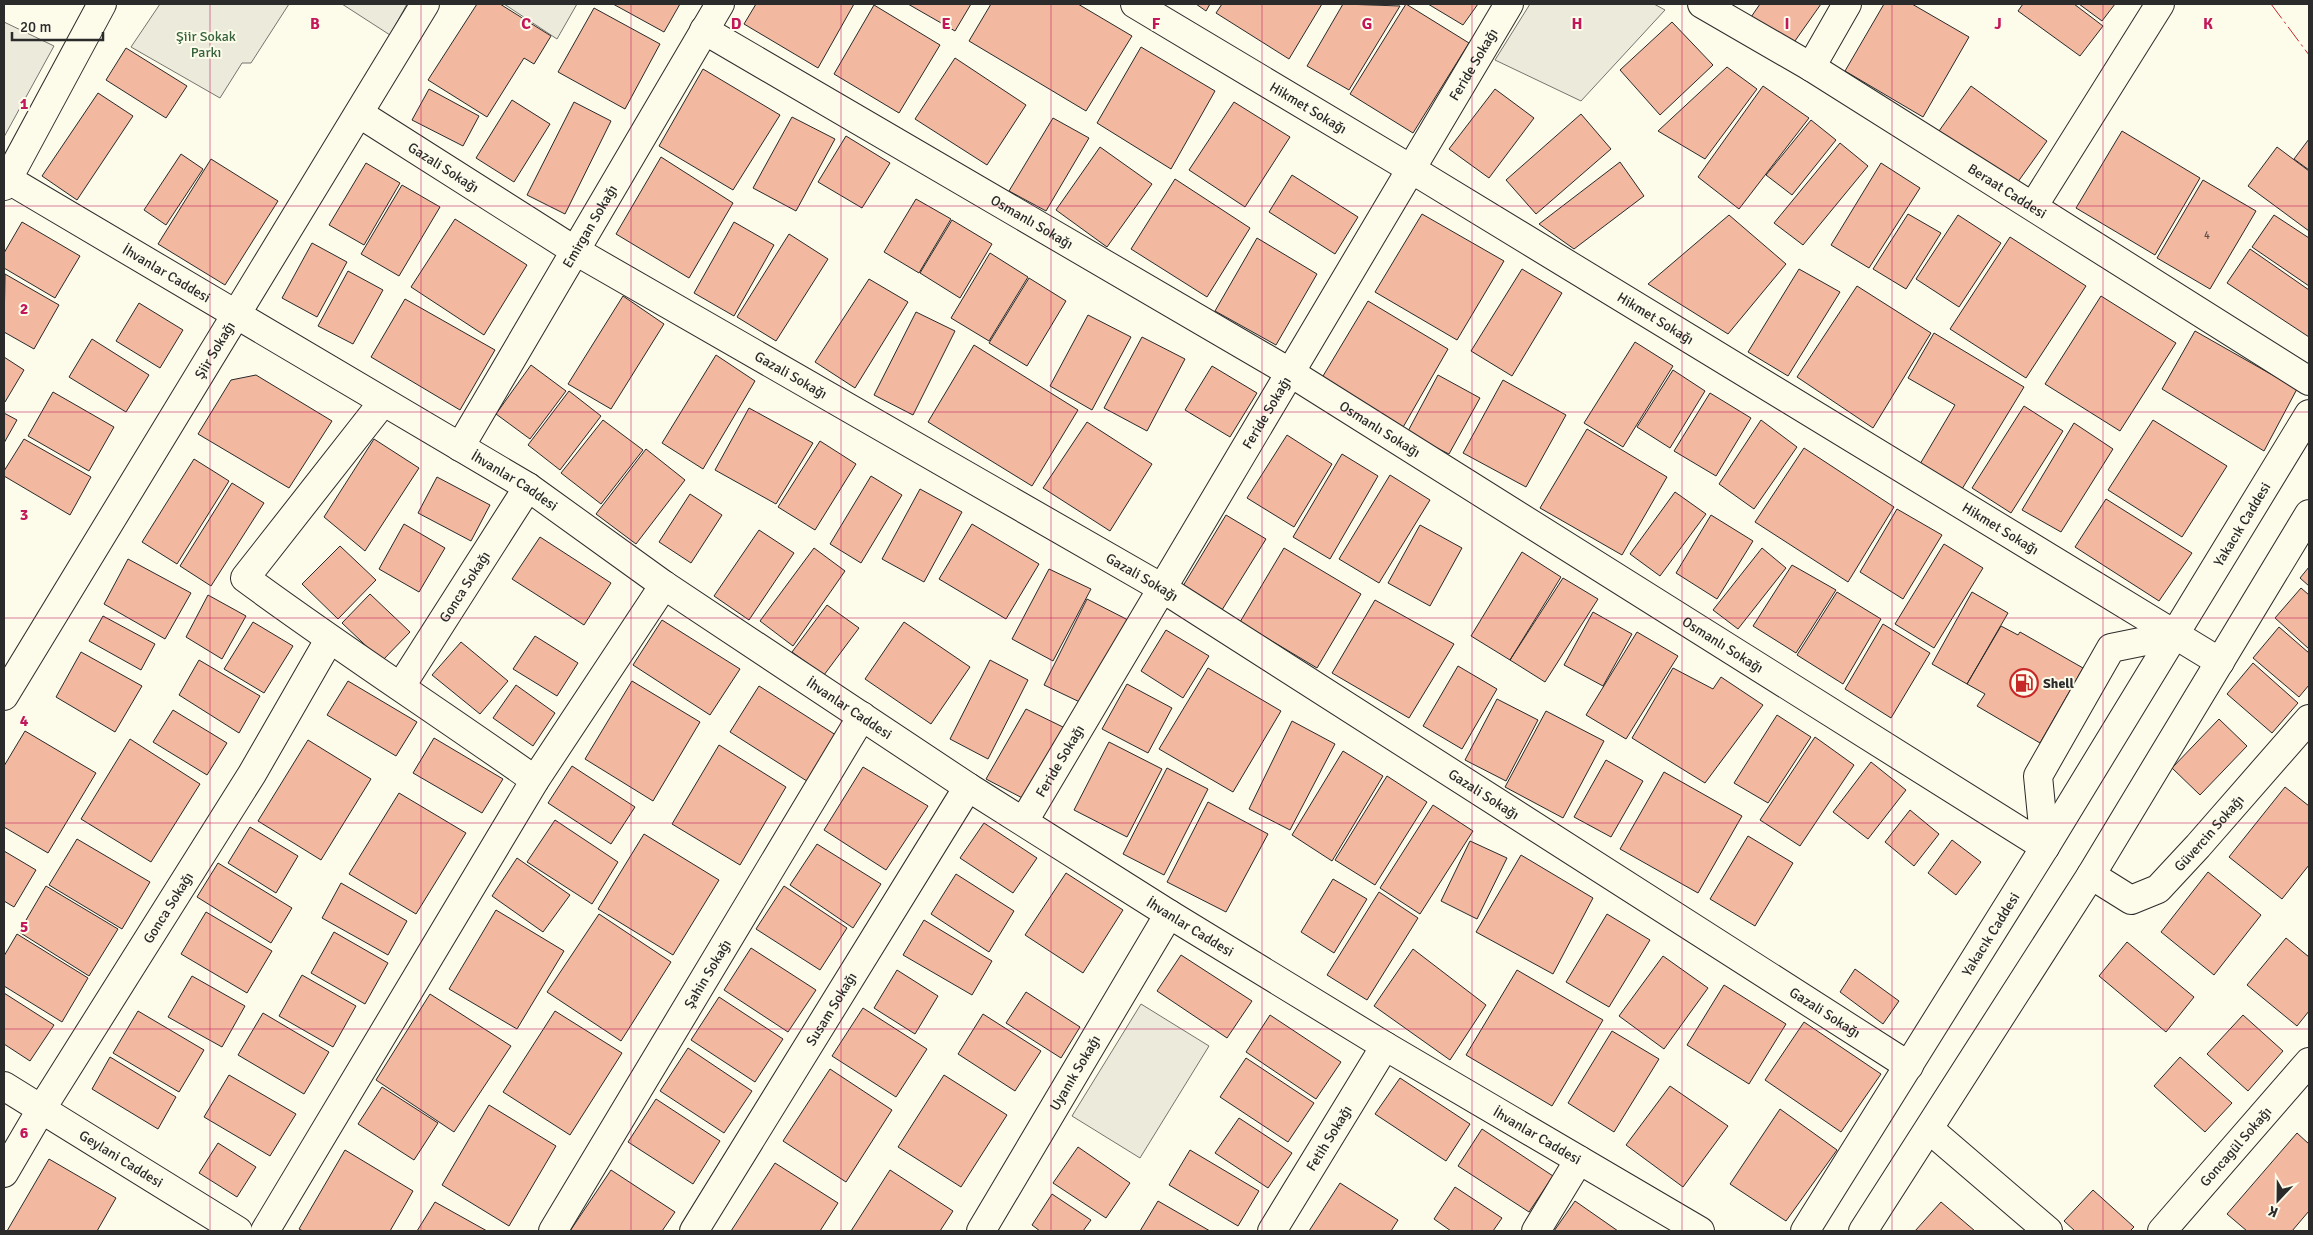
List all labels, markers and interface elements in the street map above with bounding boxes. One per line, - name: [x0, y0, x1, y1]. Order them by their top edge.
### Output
- scale bar: [12, 10, 104, 42]
- text: B: [310, 14, 320, 34]
- text: C: [521, 14, 531, 34]
- text: D: [731, 14, 742, 34]
- text: E: [941, 14, 951, 34]
- text: F: [1152, 14, 1161, 34]
- text: G: [1362, 14, 1372, 34]
- text: H: [1572, 14, 1582, 34]
- text: I: [1784, 14, 1790, 34]
- text: J: [1994, 14, 2002, 34]
- text: K: [2203, 14, 2213, 34]
- text: 20 m: [20, 18, 51, 36]
- street label: Feride Sokağı: [1445, 25, 1501, 103]
- park label: Şiir Sokak Parkı: [176, 28, 236, 61]
- street label: Hikmet Sokağı: [1267, 78, 1350, 137]
- text: 1: [20, 94, 29, 114]
- street label: Gazali Sokağı: [405, 138, 482, 196]
- street label: Beraat Caddesi: [1965, 160, 2050, 222]
- street label: Emirgan Sokağı: [559, 182, 621, 271]
- street label: Osmanlı Sokağı: [988, 191, 1076, 252]
- house number: 4: [2204, 229, 2210, 242]
- street label: İhvanlar Caddesi: [120, 241, 214, 306]
- street label: Hikmet Sokağı: [1614, 288, 1697, 348]
- text: 2: [20, 299, 28, 319]
- street label: Şiir Sokağı: [191, 318, 238, 382]
- street label: Gazali Sokağı: [752, 347, 830, 402]
- street label: Feride Sokağı: [1238, 373, 1294, 452]
- street label: Osmanlı Sokağı: [1336, 397, 1424, 461]
- street label: İhvanlar Caddesi: [468, 447, 561, 514]
- street label: Yakacık Caddesi: [2210, 479, 2274, 569]
- street label: Hikmet Sokağı: [1959, 498, 2042, 558]
- text: 3: [20, 505, 28, 525]
- street label: Gonca Sokağı: [436, 548, 493, 625]
- street label: Gazali Sokağı: [1103, 549, 1181, 605]
- street label: Osmanlı Sokağı: [1679, 613, 1767, 676]
- fuel station icon: Shell: [2009, 668, 2039, 698]
- street label: İhvanlar Caddesi: [803, 674, 895, 743]
- place label: Shell: [2043, 675, 2075, 692]
- text: 4: [20, 711, 29, 731]
- street label: Feride Sokağı: [1032, 722, 1088, 800]
- street label: Gazali Sokağı: [1445, 765, 1523, 823]
- street label: Güvercin Sokağı: [2170, 791, 2247, 875]
- street label: Gonca Sokağı: [139, 869, 197, 946]
- street label: Yakacık Caddesi: [1958, 889, 2023, 979]
- street label: İhvanlar Caddesi: [1143, 894, 1237, 960]
- text: 5: [20, 917, 28, 937]
- street label: Şahin Sokağı: [680, 936, 735, 1011]
- street label: Susam Sokağı: [802, 969, 860, 1049]
- street label: Gazali Sokağı: [1786, 983, 1864, 1041]
- street label: Uyanık Sokağı: [1046, 1032, 1104, 1114]
- street label: Fetih Sokağı: [1302, 1102, 1355, 1174]
- street label: İhvanlar Caddesi: [1490, 1103, 1584, 1168]
- street label: Goncagül Sokağı: [2196, 1103, 2275, 1190]
- text: 6: [20, 1123, 29, 1143]
- street label: Geylani Caddesi: [76, 1126, 166, 1191]
- north arrow: [2253, 1175, 2303, 1225]
- text: K: [2266, 1202, 2281, 1221]

